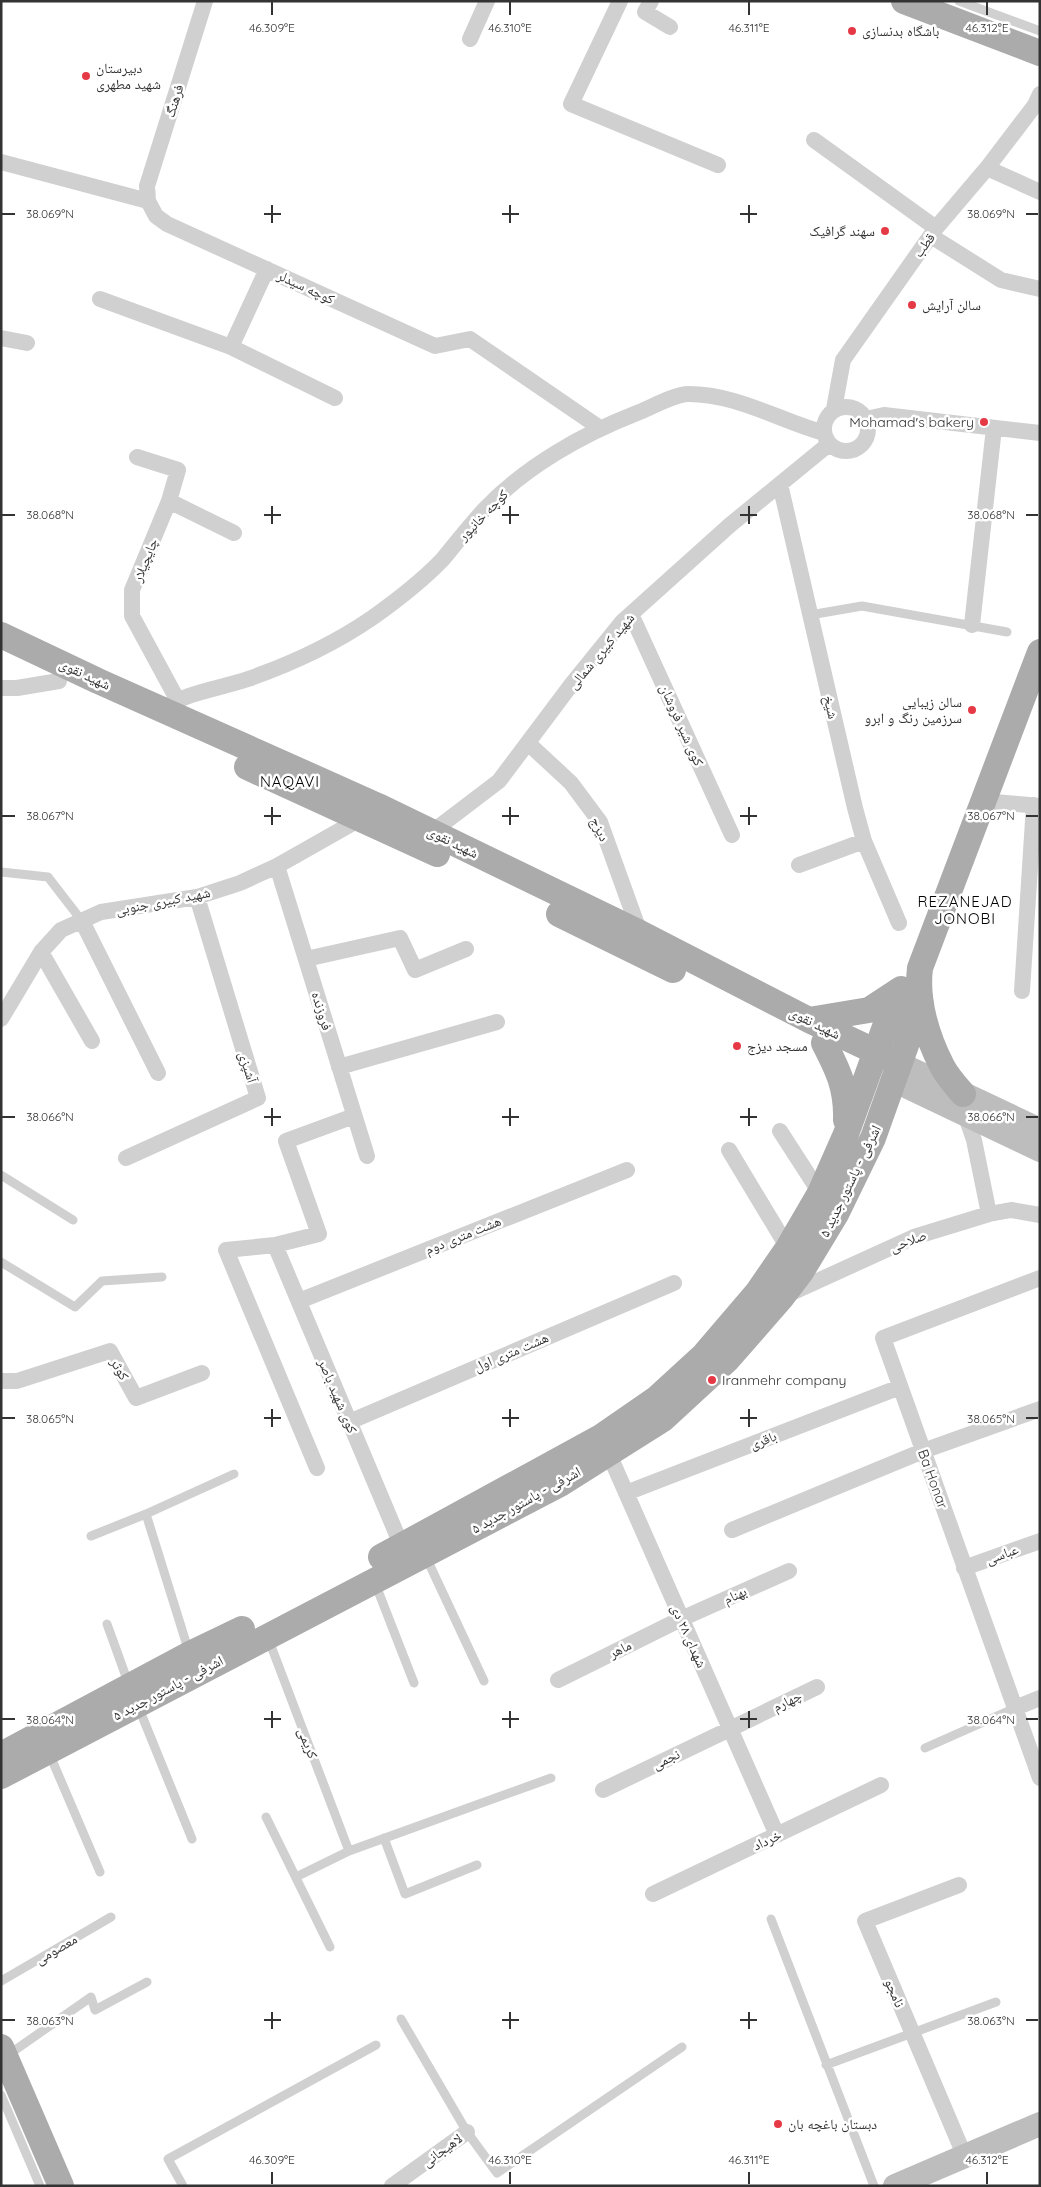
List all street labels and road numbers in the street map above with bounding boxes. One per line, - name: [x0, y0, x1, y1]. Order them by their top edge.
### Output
- street label: فرهنگ: [160, 82, 188, 120]
- street label: قطب: [909, 229, 939, 261]
- street label: کوچه سیدلر: [274, 266, 338, 308]
- street label: کوچه خانپور: [453, 485, 512, 545]
- street label: چایچیلار: [128, 535, 162, 585]
- street label: شهید کبیری شمالی: [564, 609, 638, 693]
- street label: شهید نقوی: [56, 654, 114, 694]
- street label: کوی شیر فروشان: [656, 681, 708, 769]
- street label: شیخ: [819, 693, 842, 721]
- street label: دیزج: [585, 814, 614, 845]
- street label: شهید نقوی: [425, 822, 481, 862]
- street label: شهید کبیری جنوبی: [114, 883, 212, 919]
- street label: فروزنده: [308, 989, 336, 1033]
- street label: شهید نقوی: [787, 1003, 843, 1043]
- street label: آشپزی: [235, 1049, 261, 1085]
- street label: اشرفی - پاستور جدید ۵: [815, 1122, 885, 1240]
- street label: هشت متری دوم: [422, 1212, 504, 1259]
- street label: صلاحی: [887, 1226, 929, 1256]
- street label: هشت متری اول: [471, 1328, 551, 1376]
- street label: کوثر: [106, 1354, 133, 1384]
- street label: کوی شهید باصر: [314, 1355, 362, 1436]
- street label: باقری: [747, 1427, 779, 1453]
- street label: Ba Honar: [914, 1447, 952, 1512]
- street label: اشرفی - پاستور جدید ۵: [468, 1462, 584, 1538]
- street label: عباسی: [983, 1540, 1021, 1568]
- street label: بهنام: [721, 1582, 750, 1609]
- street label: شهدای ۲۸ دی: [667, 1601, 711, 1671]
- street label: ماهر: [605, 1636, 634, 1663]
- street label: اشرفی - پاستور جدید ۵: [110, 1651, 226, 1725]
- street label: چهارم: [770, 1686, 805, 1717]
- street label: کریمی: [294, 1725, 322, 1761]
- street label: نجمی: [649, 1745, 683, 1773]
- street label: خرداد: [750, 1826, 784, 1854]
- street label: معصومی: [32, 1930, 80, 1968]
- street label: نامجو: [881, 1976, 909, 2010]
- street label: لاهیجانی: [418, 2129, 466, 2171]

